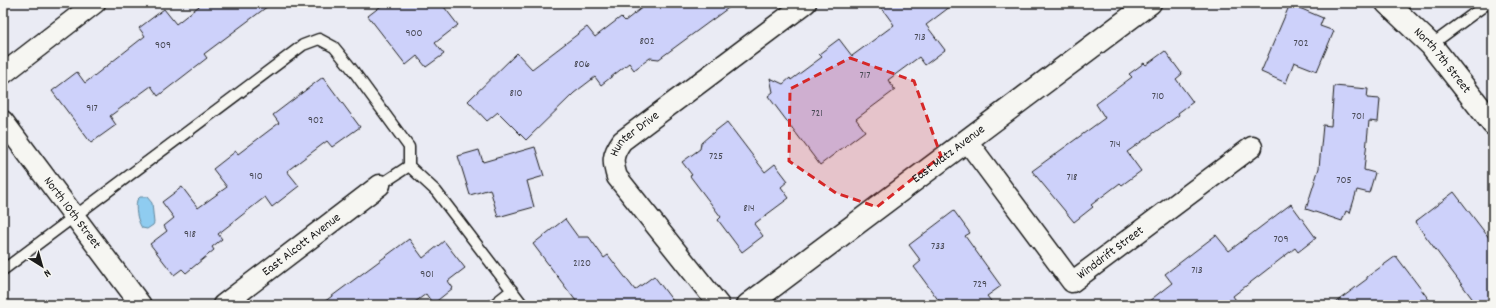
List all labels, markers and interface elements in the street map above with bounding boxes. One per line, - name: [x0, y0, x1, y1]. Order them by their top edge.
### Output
- street label: North 7th Street: [1409, 23, 1476, 98]
- house number: 900: [405, 26, 423, 42]
- house number: 713: [914, 30, 926, 46]
- house number: 802: [639, 34, 655, 50]
- house number: 702: [1293, 36, 1309, 52]
- house number: 909: [155, 38, 171, 54]
- house number: 806: [574, 57, 590, 73]
- house number: 717: [860, 68, 870, 84]
- house number: 810: [510, 86, 522, 102]
- house number: 710: [1152, 89, 1164, 105]
- house number: 917: [86, 101, 98, 117]
- street label: Hunter Drive: [605, 106, 664, 159]
- house number: 721: [811, 106, 823, 122]
- house number: 701: [1352, 109, 1364, 125]
- house number: 902: [308, 113, 324, 129]
- street label: East Matz Avenue: [908, 120, 990, 188]
- house number: 714: [1109, 137, 1121, 153]
- house number: 725: [709, 149, 723, 165]
- house number: 910: [249, 169, 263, 185]
- house number: 718: [1066, 170, 1078, 186]
- street label: North 10th Street: [39, 173, 106, 253]
- house number: 705: [1336, 173, 1352, 189]
- house number: 814: [743, 201, 755, 217]
- street label: East Alcott Avenue: [258, 208, 345, 281]
- street label: Winddrift Street: [1073, 222, 1148, 284]
- house number: 918: [184, 227, 196, 243]
- house number: 709: [1273, 232, 1289, 248]
- house number: 733: [931, 239, 945, 255]
- north arrow: [22, 246, 62, 286]
- house number: 2120: [573, 256, 591, 272]
- house number: 713: [1191, 263, 1203, 279]
- text: N: [39, 264, 54, 281]
- house number: 901: [420, 267, 434, 283]
- house number: 729: [973, 277, 987, 293]

